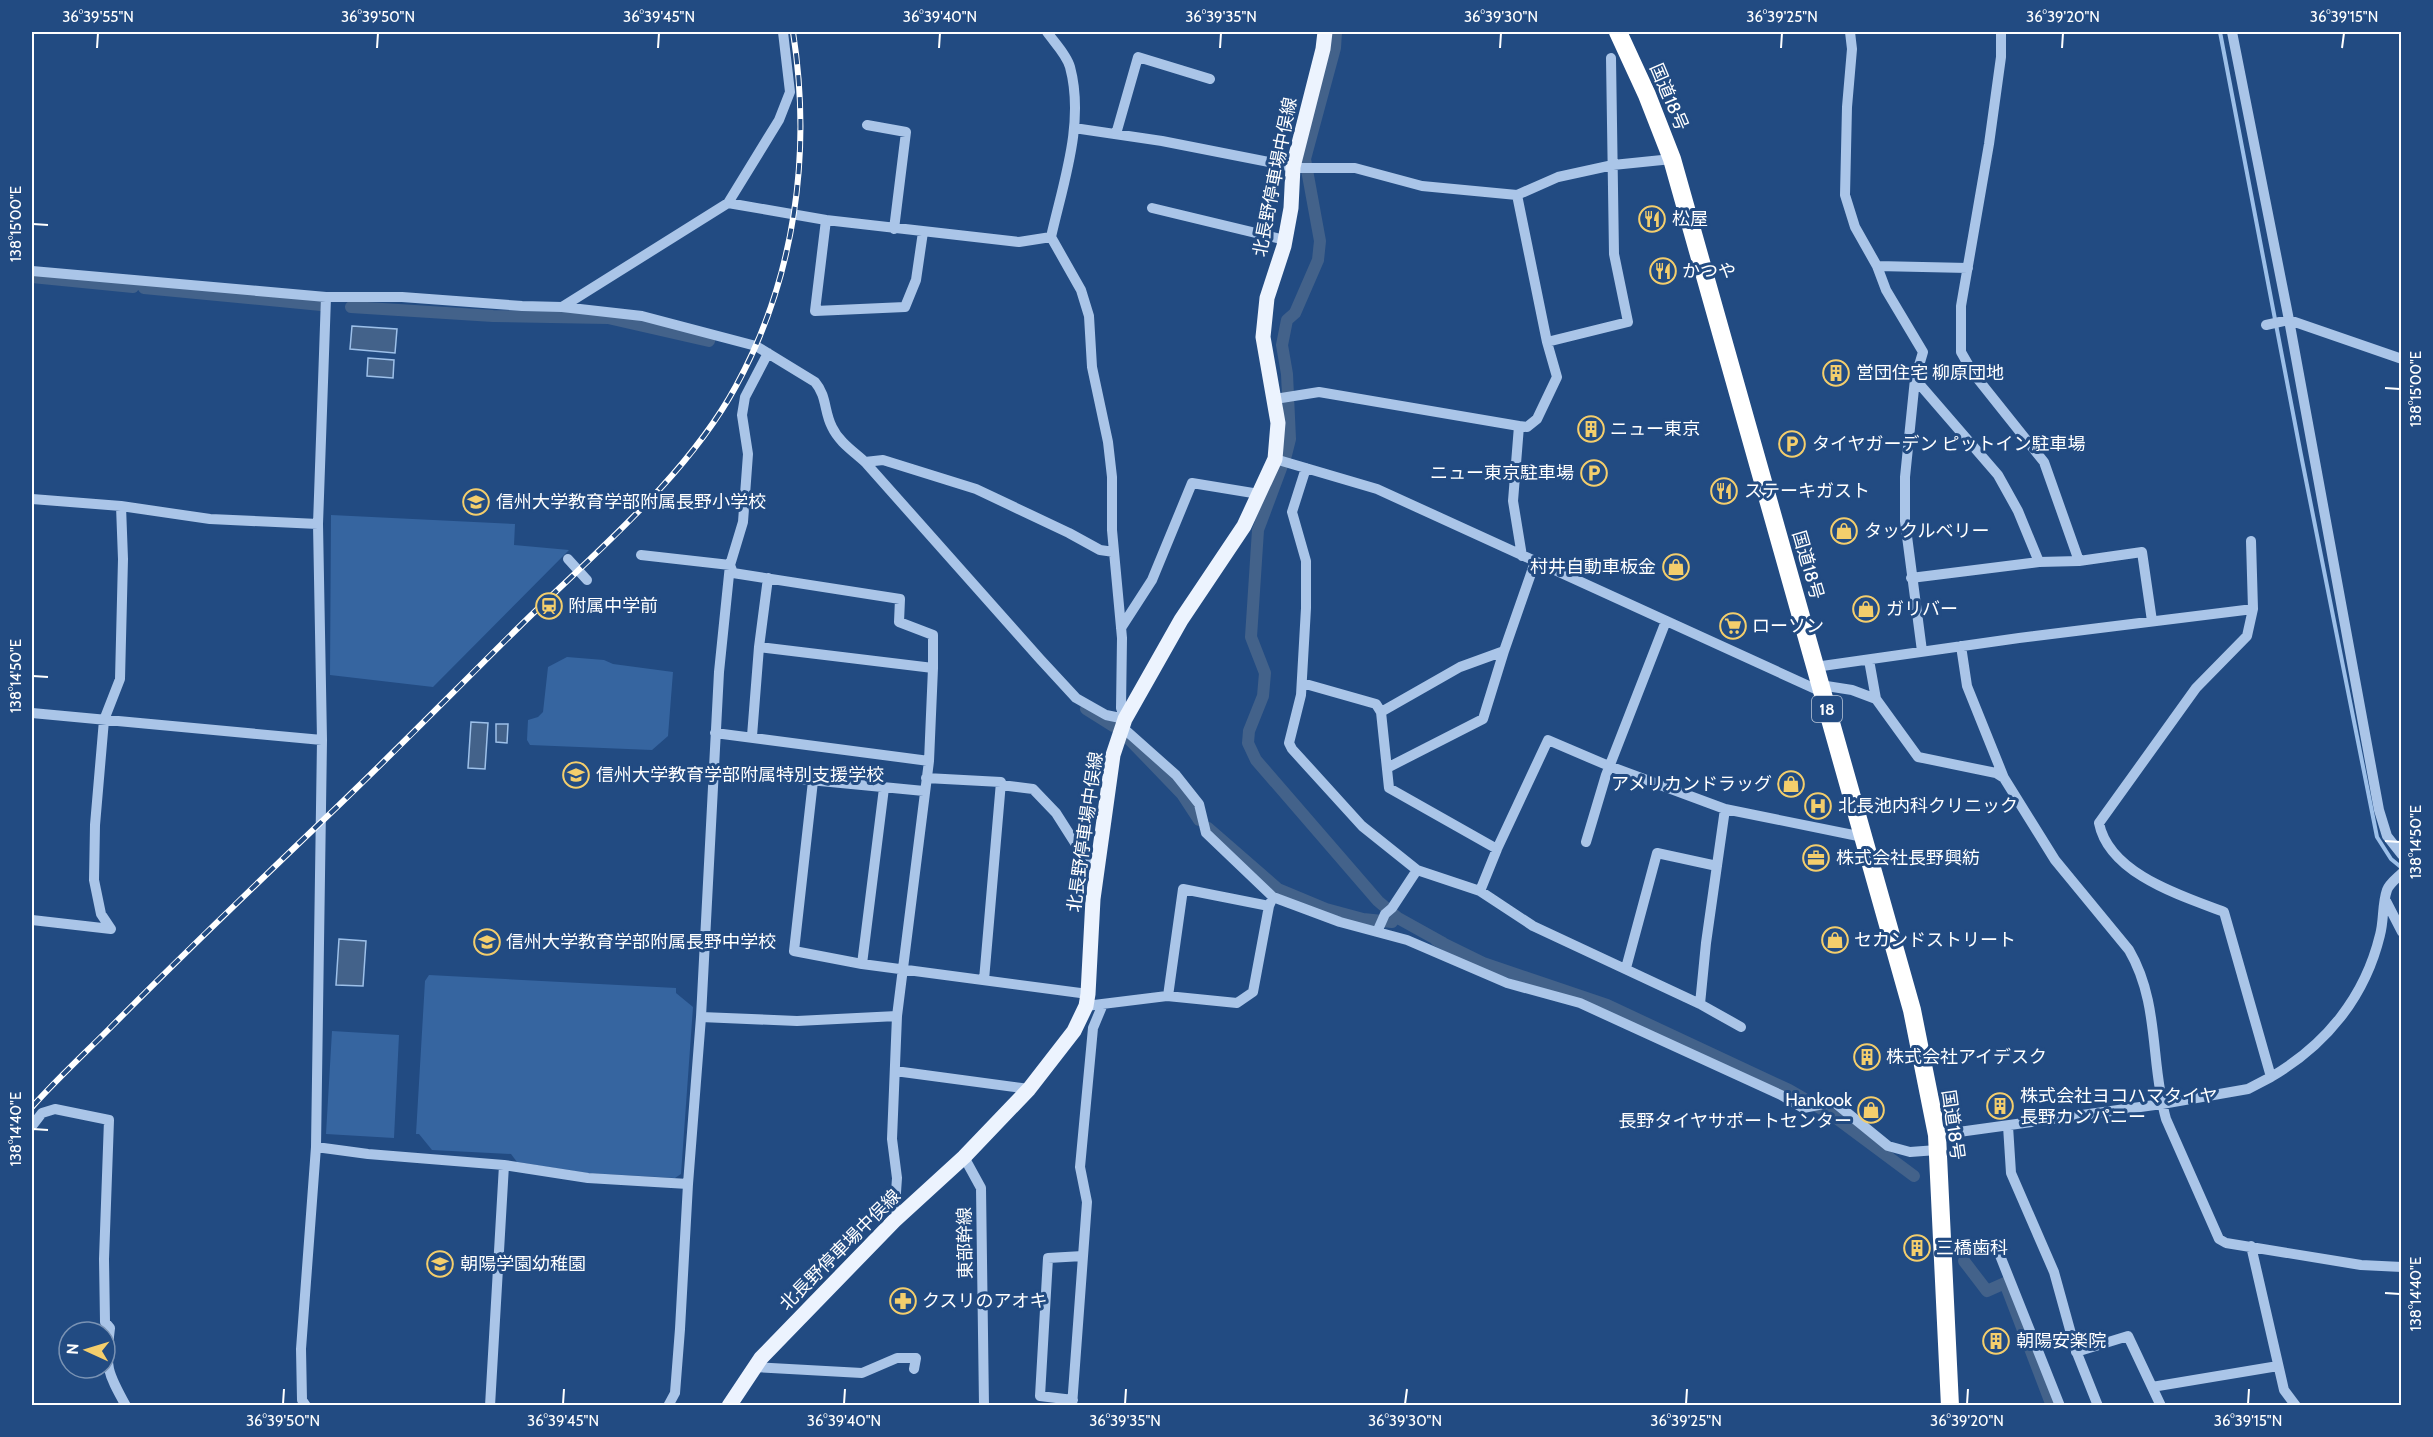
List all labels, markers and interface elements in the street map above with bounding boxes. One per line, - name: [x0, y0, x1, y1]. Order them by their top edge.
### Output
- text: 36°39'55"N: [62, 8, 134, 26]
- text: 36°39'50"N: [341, 8, 415, 26]
- text: 36°39'45"N: [623, 8, 695, 26]
- text: 36°39'40"N: [903, 8, 977, 26]
- text: 36°39'35"N: [1185, 8, 1257, 26]
- text: 36°39'30"N: [1464, 8, 1538, 26]
- text: 36°39'25"N: [1746, 8, 1818, 26]
- text: 36°39'20"N: [2026, 8, 2100, 26]
- text: 36°39'15"N: [2310, 8, 2378, 26]
- street label: 国道18号: [1645, 60, 1693, 134]
- street label: 北長野停車場中俣線: [1249, 95, 1301, 259]
- text: 138°15'00"E: [7, 186, 25, 262]
- restaurant icon: 松屋: [1637, 204, 1667, 234]
- place label: 松屋: [1672, 208, 1708, 230]
- restaurant icon: かつや: [1648, 256, 1678, 286]
- place label: かつや: [1682, 260, 1736, 282]
- text: 138°15'00"E: [2407, 351, 2425, 427]
- building icon: 営団住宅 柳原団地: [1821, 358, 1851, 388]
- place label: 営団住宅 柳原団地: [1856, 362, 2004, 384]
- building icon: ニュー東京: [1576, 414, 1606, 444]
- place label: ニュー東京: [1610, 418, 1700, 440]
- parking icon: タイヤガーデン ピットイン駐車場: [1777, 429, 1807, 459]
- place label: タイヤガーデン ピットイン駐車場: [1812, 433, 2086, 455]
- parking icon: ニュー東京駐車場: [1579, 458, 1609, 488]
- place label: ニュー東京駐車場: [1430, 462, 1574, 484]
- restaurant icon: ステーキガスト: [1709, 476, 1739, 506]
- place label: ステーキガスト: [1744, 480, 1870, 502]
- school or university icon: 信州大学教育学部附属長野小学校: [461, 487, 491, 517]
- place label: 信州大学教育学部附属長野小学校: [496, 491, 766, 513]
- shop icon: タックルベリー: [1829, 516, 1859, 546]
- place label: タックルベリー: [1864, 520, 1989, 542]
- street label: 国道18号: [1788, 528, 1828, 602]
- shop icon: 村井自動車板金: [1661, 552, 1691, 582]
- place label: 村井自動車板金: [1530, 556, 1656, 578]
- station icon: 附属中学前: [534, 591, 564, 621]
- shop icon: ガリバー: [1851, 594, 1881, 624]
- place label: 附属中学前: [568, 595, 658, 617]
- place label: ガリバー: [1886, 598, 1958, 620]
- supermarket icon: ローソン: [1718, 611, 1748, 641]
- place label: ローソン: [1752, 615, 1824, 637]
- text: 138°14'50"E: [7, 639, 25, 713]
- road number: 18: [1812, 696, 1842, 722]
- street label: 北長野停車場中俣線: [1063, 750, 1107, 914]
- school or university icon: 信州大学教育学部附属特別支援学校: [561, 760, 591, 790]
- place label: 信州大学教育学部附属特別支援学校: [596, 764, 884, 786]
- shop icon: アメリカンドラッグ: [1776, 769, 1806, 799]
- place label: アメリカンドラッグ: [1611, 773, 1772, 795]
- hospital icon: 北長池内科クリニック: [1803, 791, 1833, 821]
- place label: 北長池内科クリニック: [1838, 795, 2018, 817]
- text: 138°14'50"E: [2407, 805, 2425, 879]
- office icon: 株式会社長野興紡: [1801, 843, 1831, 873]
- place label: 株式会社長野興紡: [1836, 847, 1980, 869]
- shop icon: セカンドストリート: [1820, 925, 1850, 955]
- school or university icon: 信州大学教育学部附属長野中学校: [472, 927, 502, 957]
- place label: セカンドストリート: [1854, 929, 2016, 951]
- place label: 信州大学教育学部附属長野中学校: [506, 931, 776, 953]
- building icon: 株式会社アイデスク: [1852, 1042, 1882, 1072]
- place label: 株式会社アイデスク: [1886, 1046, 2047, 1068]
- place label: 株式会社ヨコハマタイヤ 長野カンパニー: [2020, 1085, 2217, 1128]
- street label: 国道18号: [1937, 1088, 1969, 1162]
- place label: Hankook 長野タイヤサポートセンター: [1619, 1089, 1853, 1132]
- building icon: 株式会社ヨコハマタイヤ 長野カンパニー: [1985, 1091, 2015, 1121]
- text: 138°14'40"E: [7, 1092, 25, 1166]
- shop icon: Hankook 長野タイヤサポートセンター: [1856, 1095, 1886, 1125]
- street label: 北長野停車場中俣線: [775, 1185, 905, 1315]
- street label: 東部幹線: [953, 1207, 977, 1279]
- building icon: 三橋歯科: [1902, 1233, 1932, 1263]
- place label: 三橋歯科: [1936, 1237, 2008, 1259]
- school or university icon: 朝陽学園幼稚園: [425, 1249, 455, 1279]
- place label: 朝陽学園幼稚園: [460, 1253, 586, 1275]
- text: 138°14'40"E: [2407, 1257, 2425, 1331]
- pharmacy icon: クスリのアオキ: [888, 1286, 918, 1316]
- place label: クスリのアオキ: [922, 1290, 1047, 1312]
- north arrow: [57, 1320, 117, 1380]
- building icon: 朝陽安楽院: [1981, 1326, 2011, 1356]
- place label: 朝陽安楽院: [2016, 1330, 2106, 1352]
- text: N: [63, 1343, 82, 1355]
- text: 36°39'50"N: [246, 1412, 320, 1430]
- text: 36°39'45"N: [527, 1412, 599, 1430]
- text: 36°39'40"N: [807, 1412, 881, 1430]
- text: 36°39'35"N: [1089, 1412, 1161, 1430]
- text: 36°39'30"N: [1368, 1412, 1442, 1430]
- text: 36°39'25"N: [1650, 1412, 1722, 1430]
- text: 36°39'20"N: [1930, 1412, 2004, 1430]
- text: 36°39'15"N: [2214, 1412, 2282, 1430]

